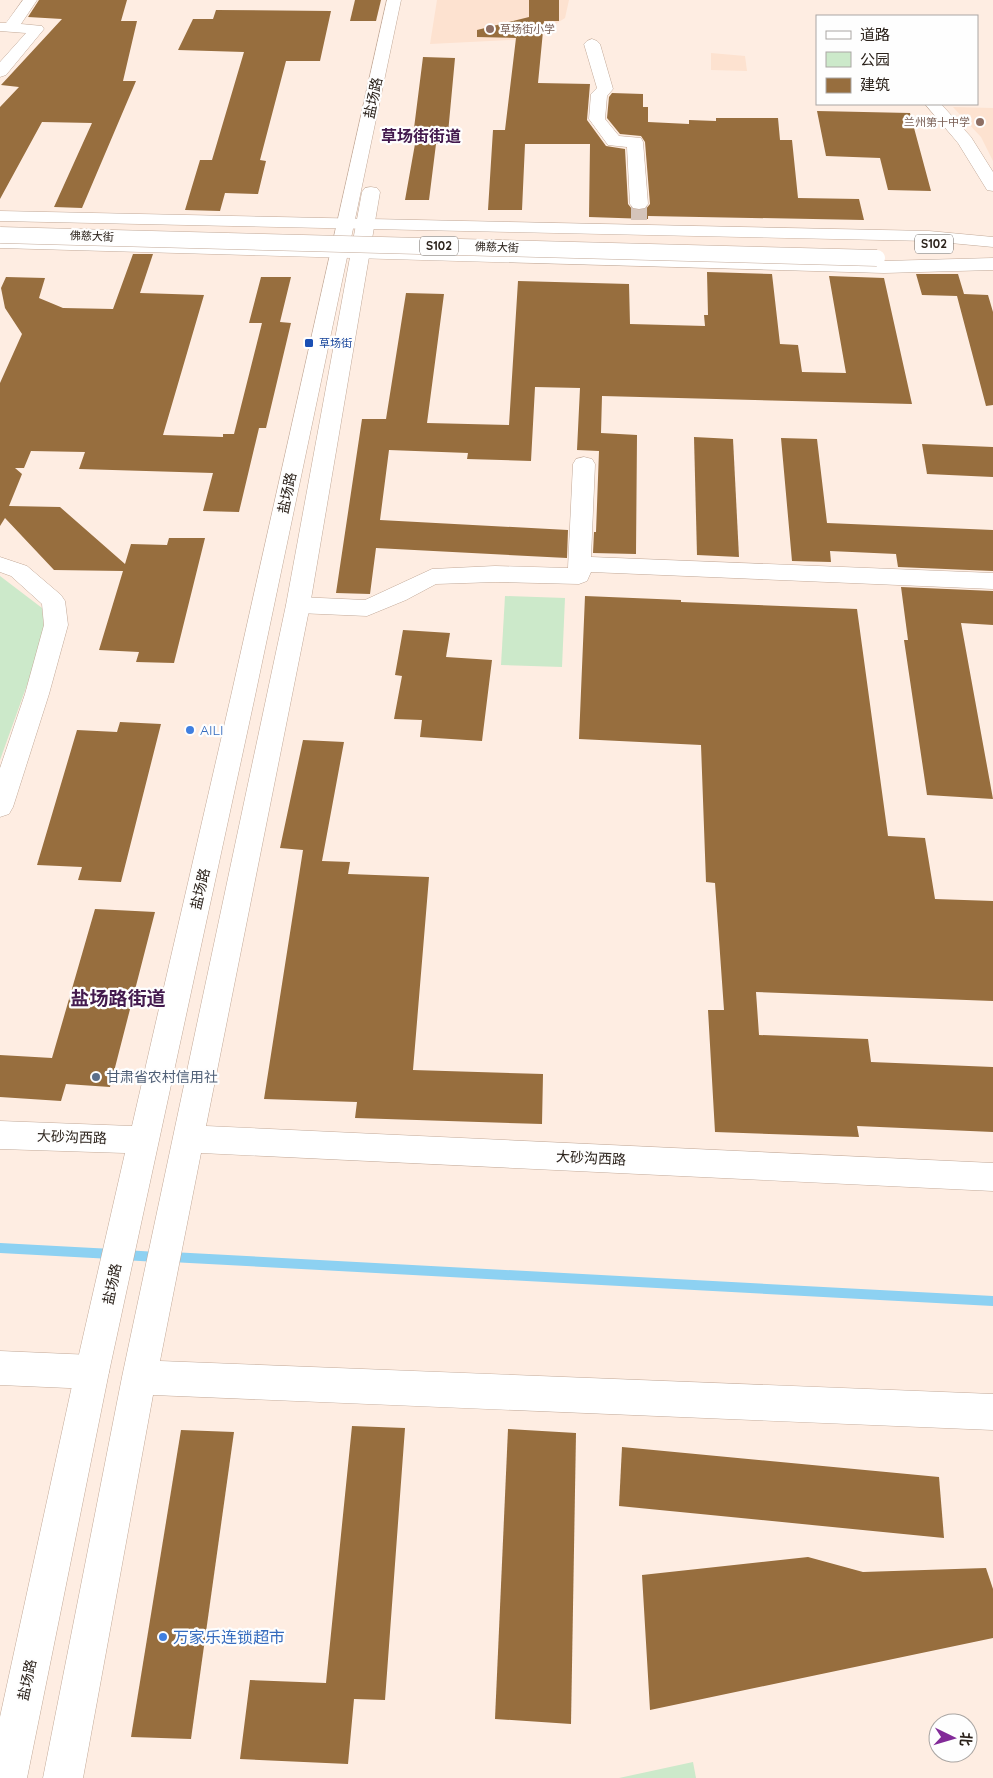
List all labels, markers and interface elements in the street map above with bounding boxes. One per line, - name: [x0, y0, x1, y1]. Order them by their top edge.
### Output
- legend: [816, 15, 978, 105]
- place label: 草场街小学: [500, 22, 555, 36]
- marker: 草场街小学: [484, 23, 496, 35]
- text: 道路: [860, 25, 890, 44]
- text: 公园: [860, 50, 890, 69]
- text: 建筑: [860, 75, 890, 94]
- street label: 盐场路: [360, 76, 386, 120]
- place label: 兰州第十中学: [904, 115, 970, 129]
- marker: 兰州第十中学: [974, 116, 986, 128]
- district label: 草场街街道: [381, 126, 461, 146]
- street label: 佛慈大街: [70, 228, 114, 244]
- road number: S102: [915, 234, 953, 253]
- road number: S102: [420, 237, 458, 256]
- street label: 佛慈大街: [475, 239, 519, 255]
- place label: 草场街: [319, 336, 352, 350]
- marker: 草场街: [303, 337, 315, 349]
- street label: 盐场路: [274, 471, 300, 515]
- place label: AILI: [200, 721, 224, 739]
- marker: AILI: [184, 724, 196, 736]
- street label: 盐场路: [187, 867, 213, 911]
- district label: 盐场路街道: [70, 986, 166, 1010]
- place label: 甘肃省农村信用社: [106, 1068, 218, 1086]
- marker: 甘肃省农村信用社: [90, 1071, 102, 1083]
- street label: 大砂沟西路: [37, 1127, 107, 1147]
- street label: 大砂沟西路: [556, 1147, 626, 1169]
- street label: 盐场路: [99, 1262, 125, 1306]
- place label: 万家乐连锁超市: [173, 1627, 285, 1647]
- marker: 万家乐连锁超市: [157, 1631, 169, 1643]
- street label: 盐场路: [14, 1658, 40, 1702]
- north arrow: [928, 1713, 978, 1763]
- text: 北: [956, 1731, 976, 1747]

